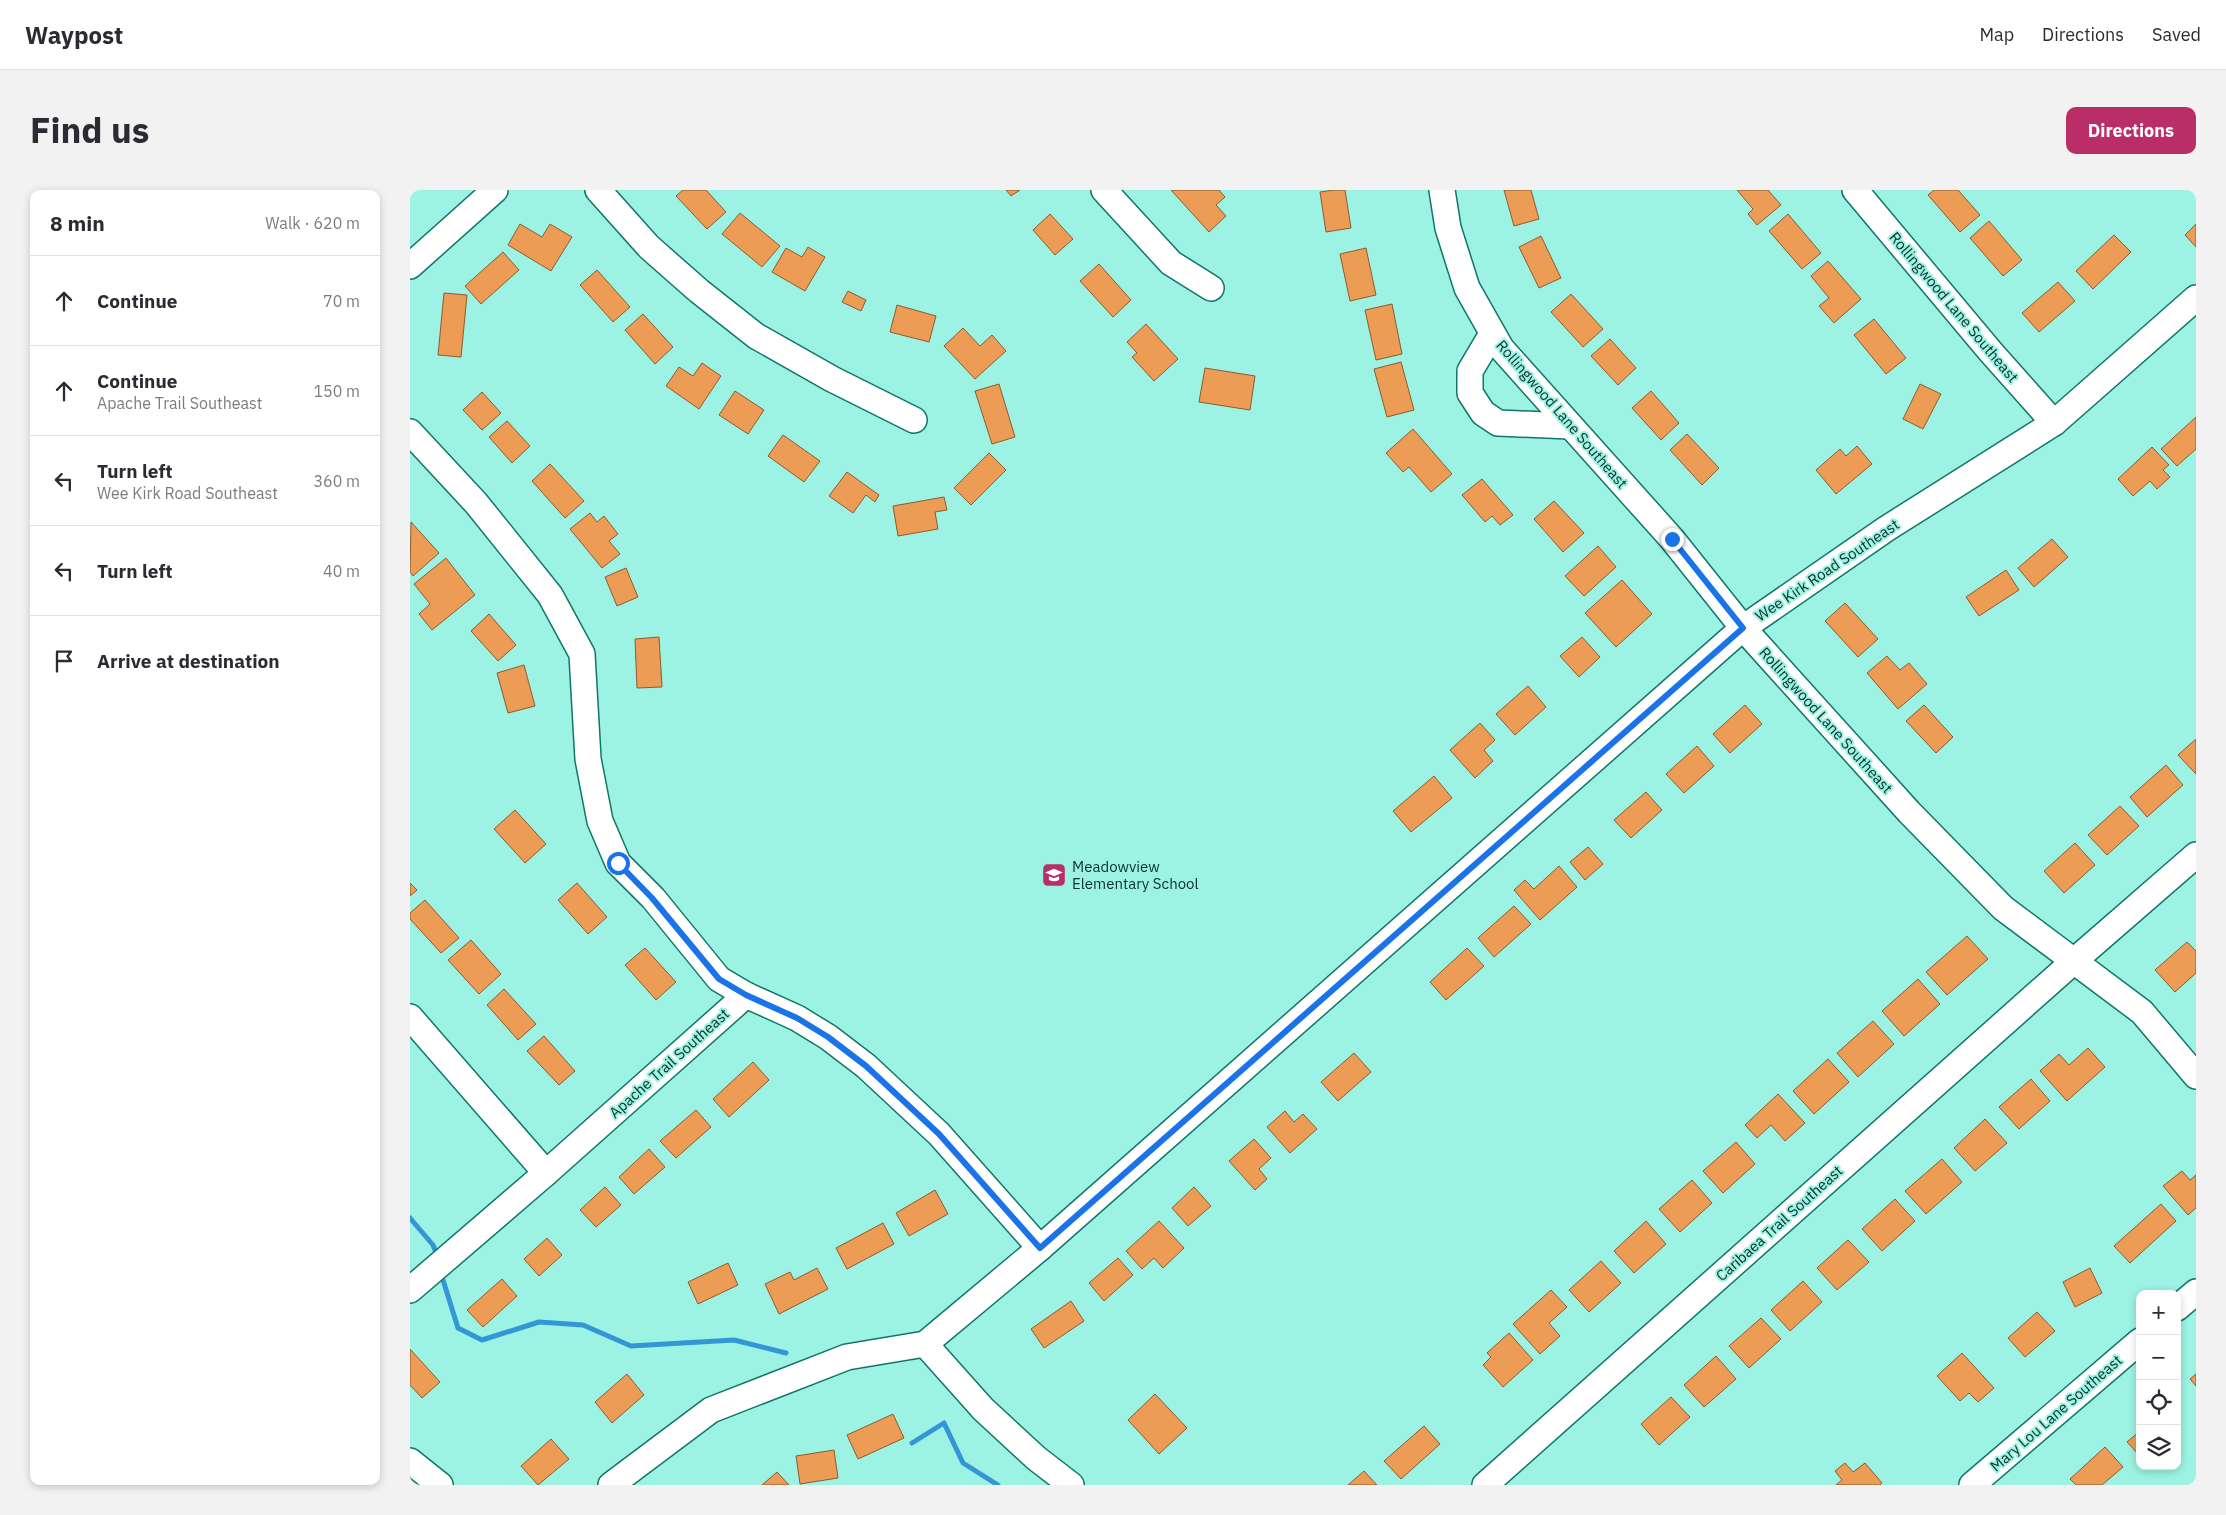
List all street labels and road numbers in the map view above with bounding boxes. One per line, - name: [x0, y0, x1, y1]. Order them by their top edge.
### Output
- street label: Rollingwood Lane Southeast: [1885, 228, 2023, 386]
- street label: Rollingwood Lane Southeast: [1492, 336, 1632, 492]
- street label: Wee Kirk Road Southeast: [1751, 515, 1903, 625]
- street label: Rollingwood Lane Southeast: [1755, 643, 1897, 797]
- street label: Apache Trail Southeast: [605, 1004, 733, 1122]
- street label: Caribaea Trail Southeast: [1712, 1161, 1846, 1285]
- street label: Mary Lou Lane Southeast: [1986, 1351, 2126, 1475]

